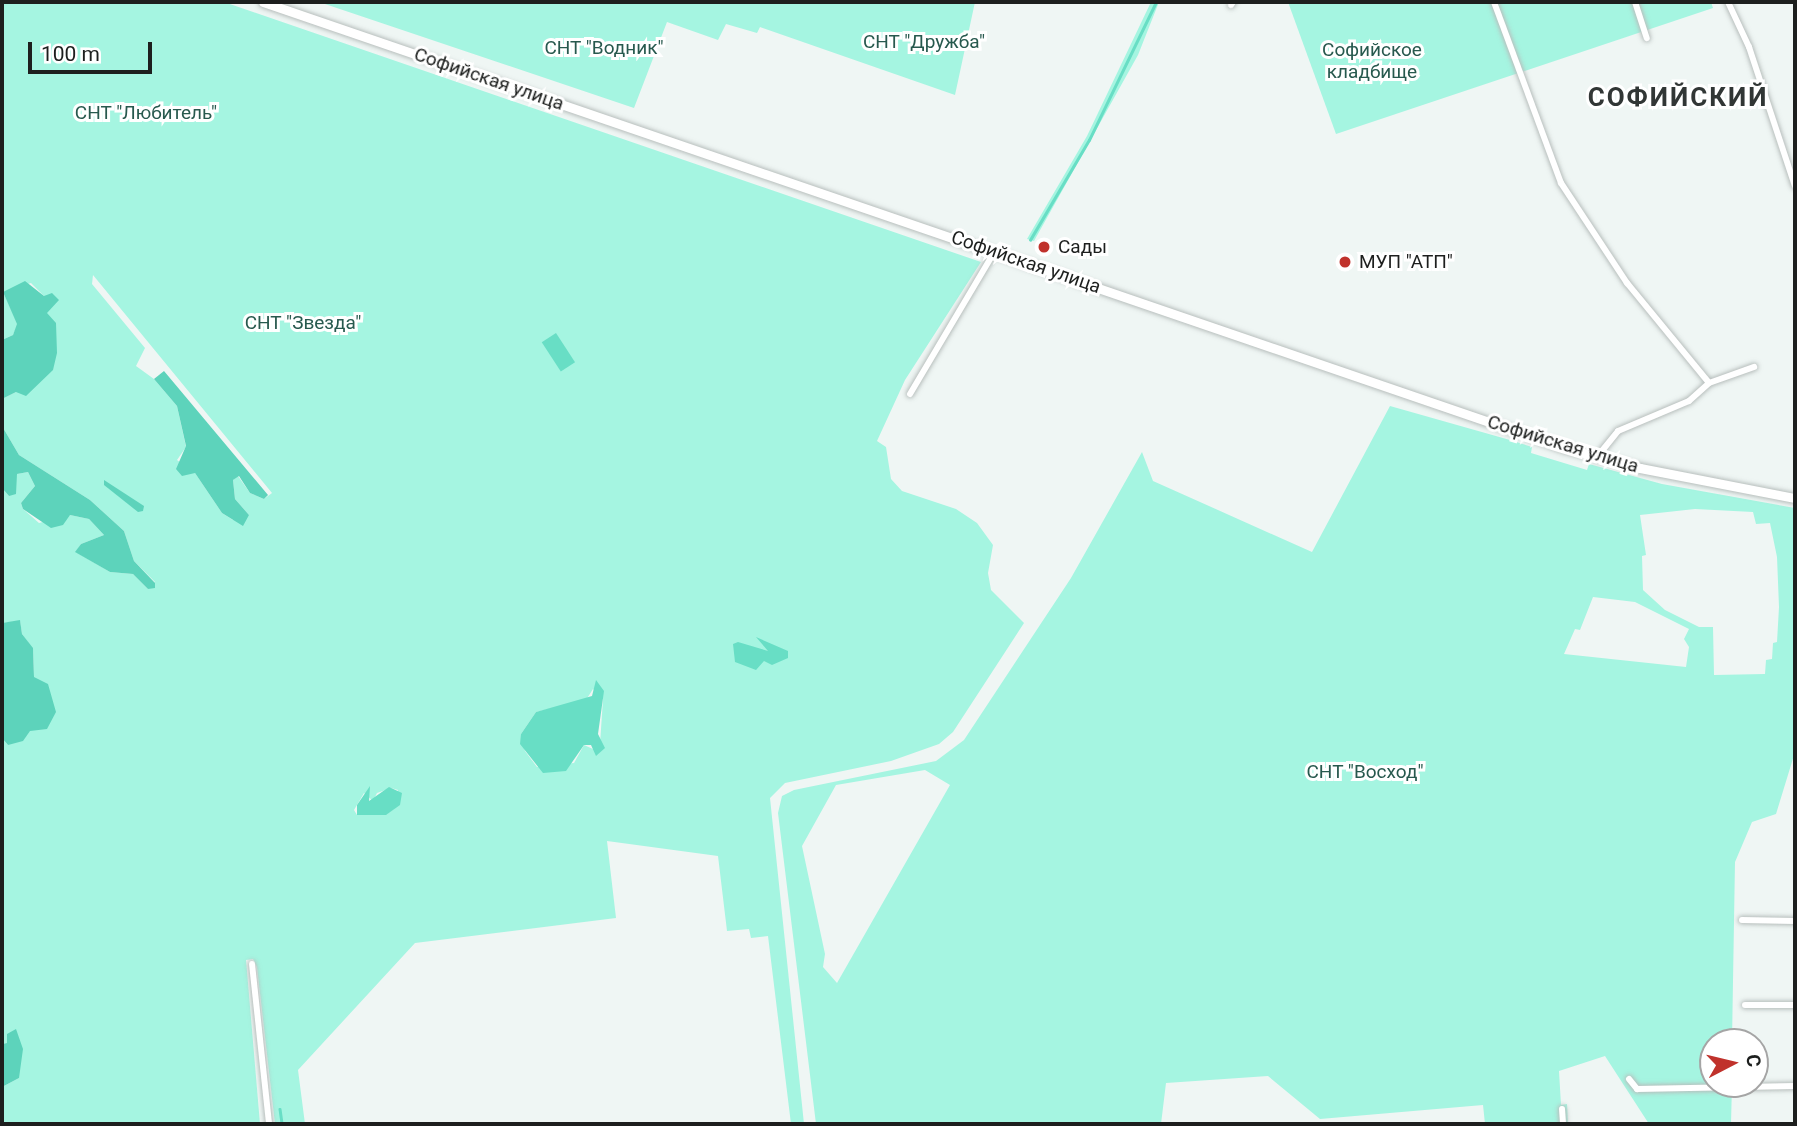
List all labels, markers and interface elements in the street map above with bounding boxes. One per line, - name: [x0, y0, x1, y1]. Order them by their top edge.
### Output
- scale bar: [32, 28, 156, 72]
- park label: СНТ "Дружба": [863, 31, 985, 53]
- park label: СНТ "Водник": [544, 37, 664, 59]
- park label: Софийское кладбище: [1322, 39, 1422, 83]
- text: 100 m: [41, 42, 100, 66]
- street label: Софийская улица: [411, 43, 567, 115]
- district label: СОФИЙСКИЙ: [1589, 82, 1767, 114]
- park label: СНТ "Любитель": [75, 102, 217, 124]
- street label: Софийская улица: [948, 226, 1104, 298]
- place label: Сады: [1058, 236, 1107, 258]
- marker: Сады: [1036, 239, 1052, 255]
- place label: МУП "АТП": [1359, 251, 1453, 273]
- marker: МУП "АТП": [1337, 254, 1353, 270]
- park label: СНТ "Звезда": [245, 312, 361, 334]
- street label: Софийская улица: [1485, 410, 1641, 478]
- park label: СНТ "Восход": [1306, 761, 1424, 783]
- north arrow: [1699, 1028, 1769, 1098]
- text: С: [1741, 1053, 1766, 1068]

